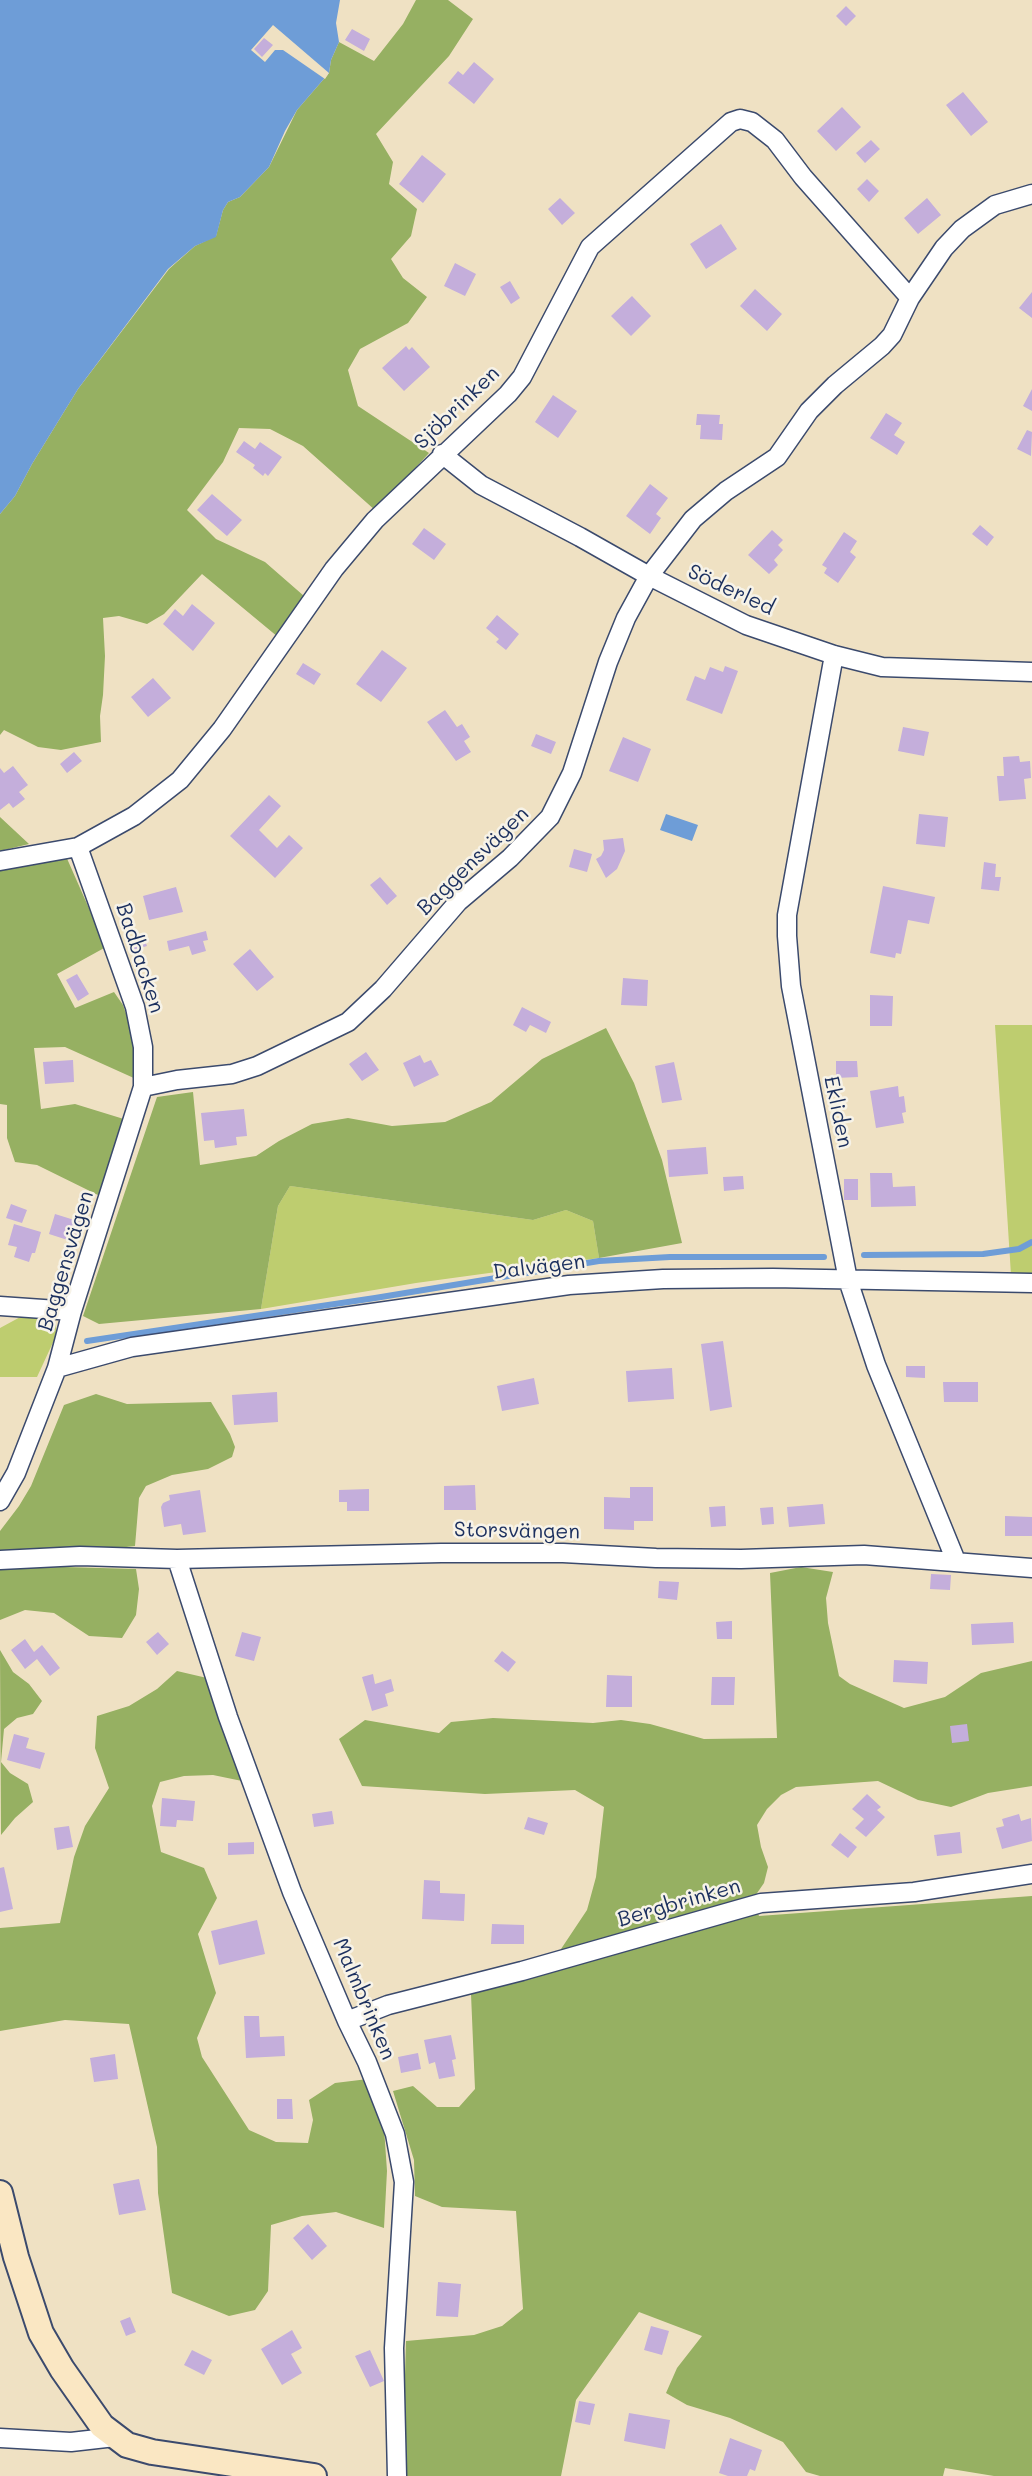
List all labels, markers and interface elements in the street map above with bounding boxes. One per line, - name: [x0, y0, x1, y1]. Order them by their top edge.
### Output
- street label: Sjöbrinken: [409, 361, 505, 455]
- street label: Söderled: [684, 559, 778, 621]
- street label: Baggensvägen: [412, 801, 534, 921]
- street label: Badbacken: [110, 900, 170, 1016]
- street label: Ekliden: [818, 1074, 858, 1150]
- street label: Baggensvägen: [33, 1188, 99, 1334]
- street label: Dalvägen: [491, 1249, 587, 1285]
- street label: Storsvängen: [454, 1517, 580, 1545]
- street label: Bergbrinken: [615, 1873, 743, 1933]
- street label: Malmbrinken: [327, 1934, 401, 2064]

